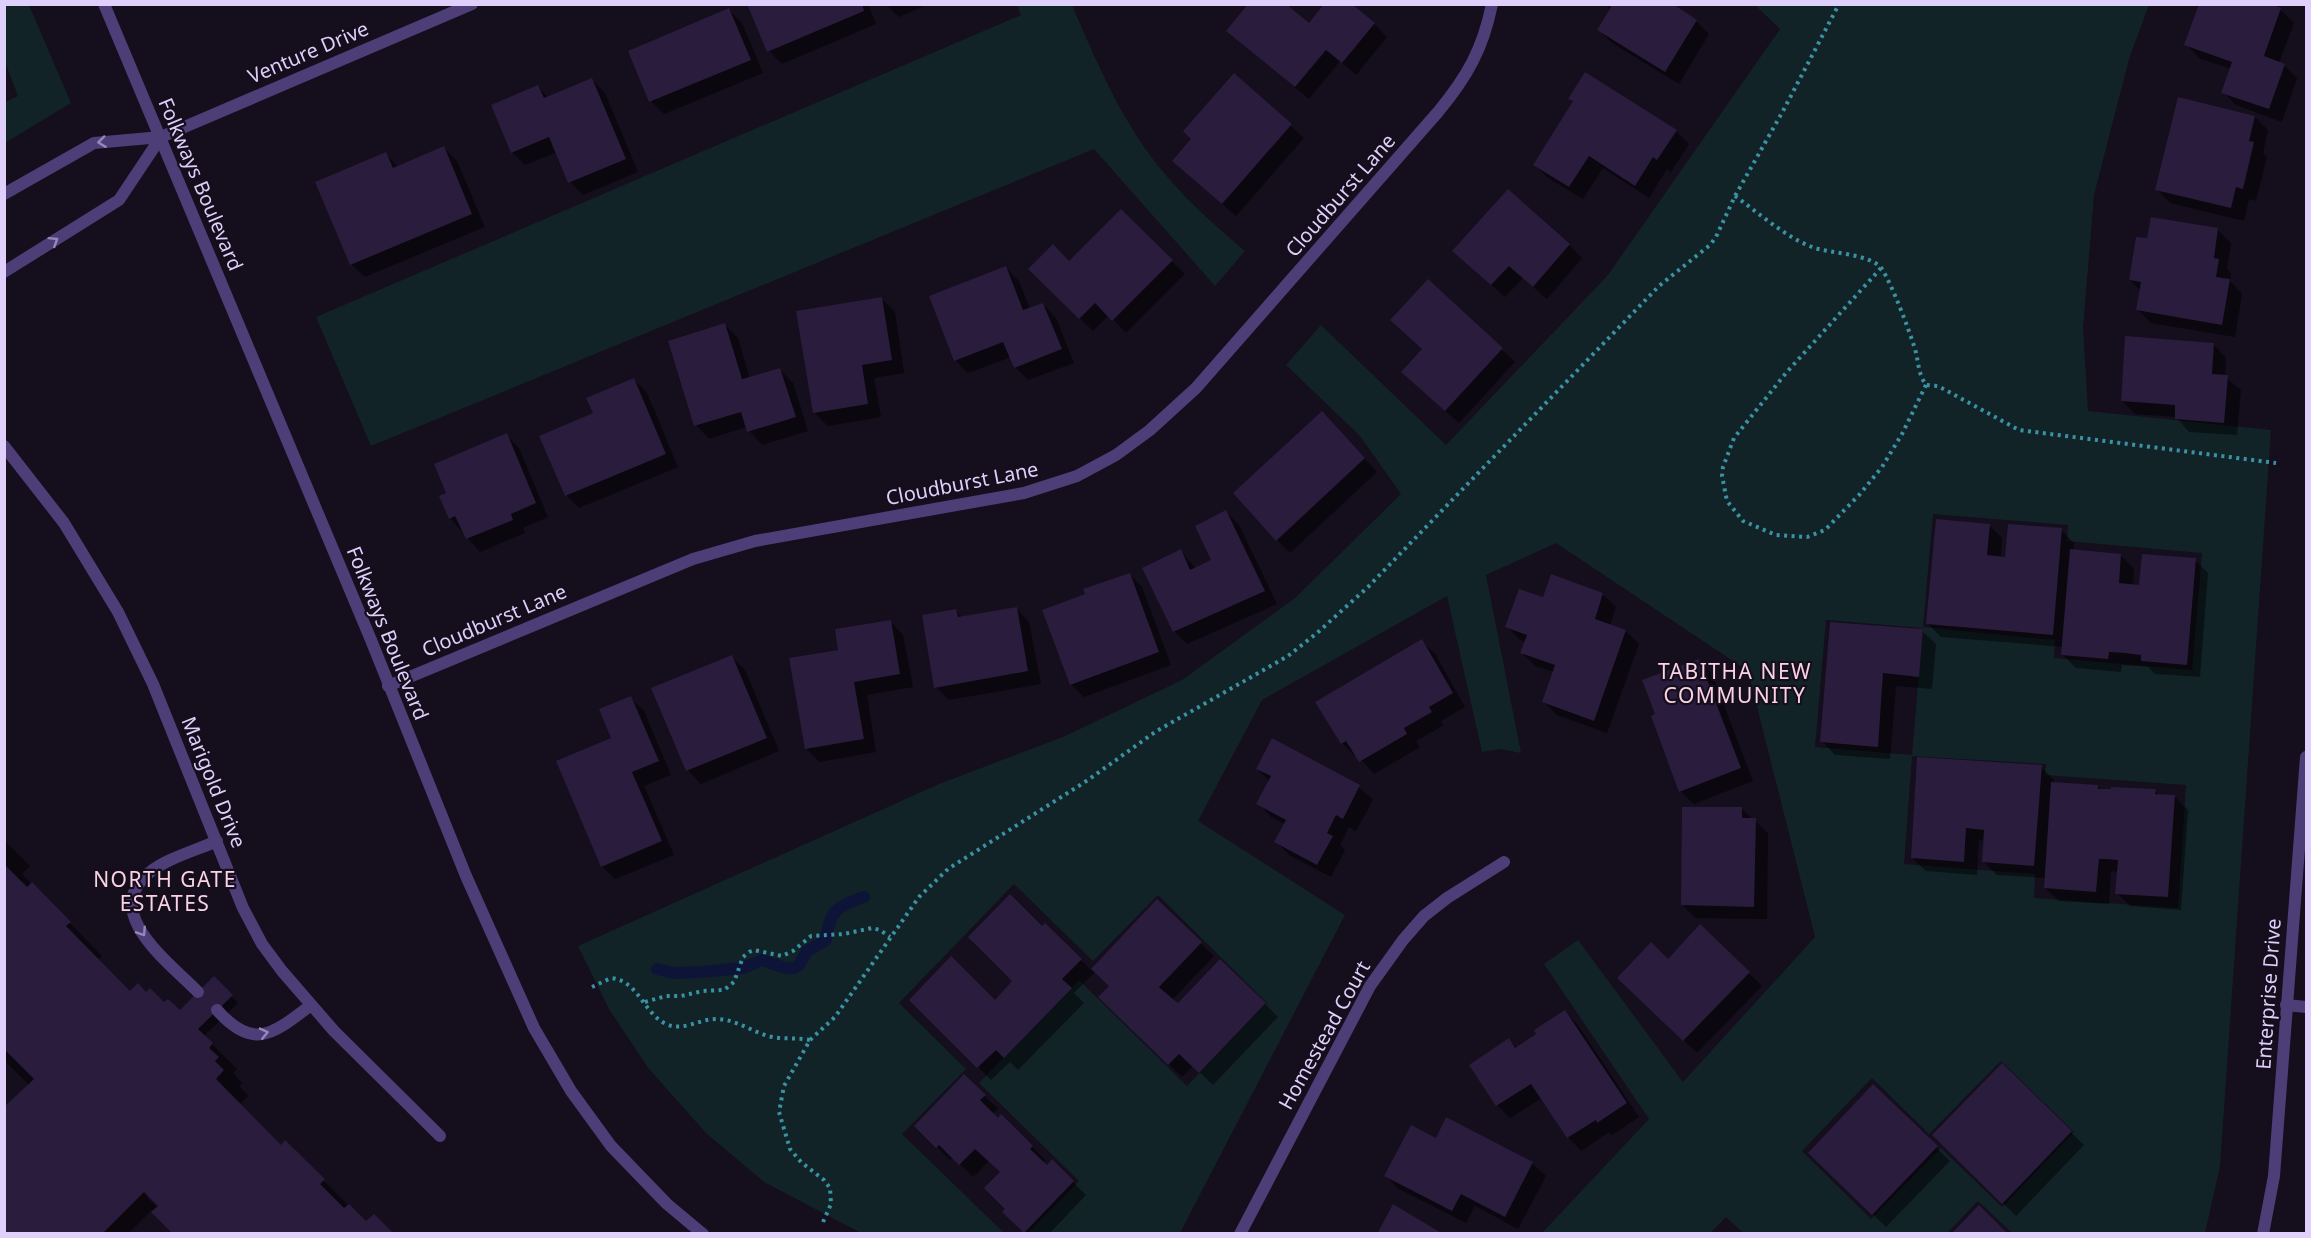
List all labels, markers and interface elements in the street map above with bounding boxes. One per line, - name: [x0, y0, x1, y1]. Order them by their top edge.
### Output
- street label: Venture Drive: [244, 14, 372, 90]
- street label: Folkways Boulevard: [152, 93, 250, 275]
- street label: Cloudburst Lane: [1279, 128, 1401, 262]
- one-way arrow: [98, 136, 107, 148]
- one-way arrow: [48, 237, 58, 249]
- street label: Cloudburst Lane: [883, 455, 1041, 511]
- street label: Folkways Boulevard: [341, 542, 435, 724]
- street label: Cloudburst Lane: [417, 577, 571, 663]
- district label: TABITHA NEW COMMUNITY: [1658, 657, 1812, 709]
- street label: Marigold Drive: [175, 712, 253, 852]
- district label: NORTH GATE ESTATES: [93, 865, 237, 917]
- street label: Enterprise Drive: [2249, 918, 2287, 1070]
- one-way arrow: [134, 926, 146, 936]
- street label: Homestead Court: [1272, 956, 1376, 1114]
- one-way arrow: [258, 1028, 268, 1041]

